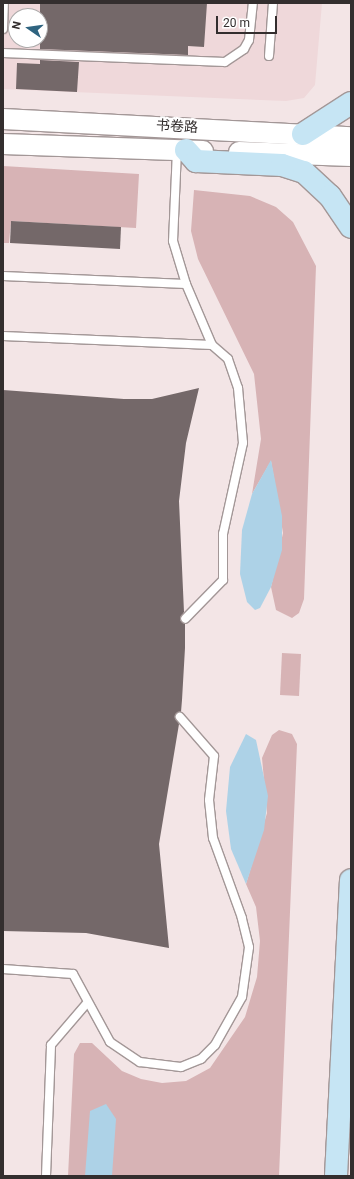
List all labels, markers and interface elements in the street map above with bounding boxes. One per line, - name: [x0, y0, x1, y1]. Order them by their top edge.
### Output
- north arrow: [8, 8, 48, 48]
- scale bar: [218, 8, 279, 34]
- text: 20 m: [223, 16, 250, 30]
- text: N: [10, 20, 24, 31]
- street label: 书卷路: [156, 117, 198, 135]

